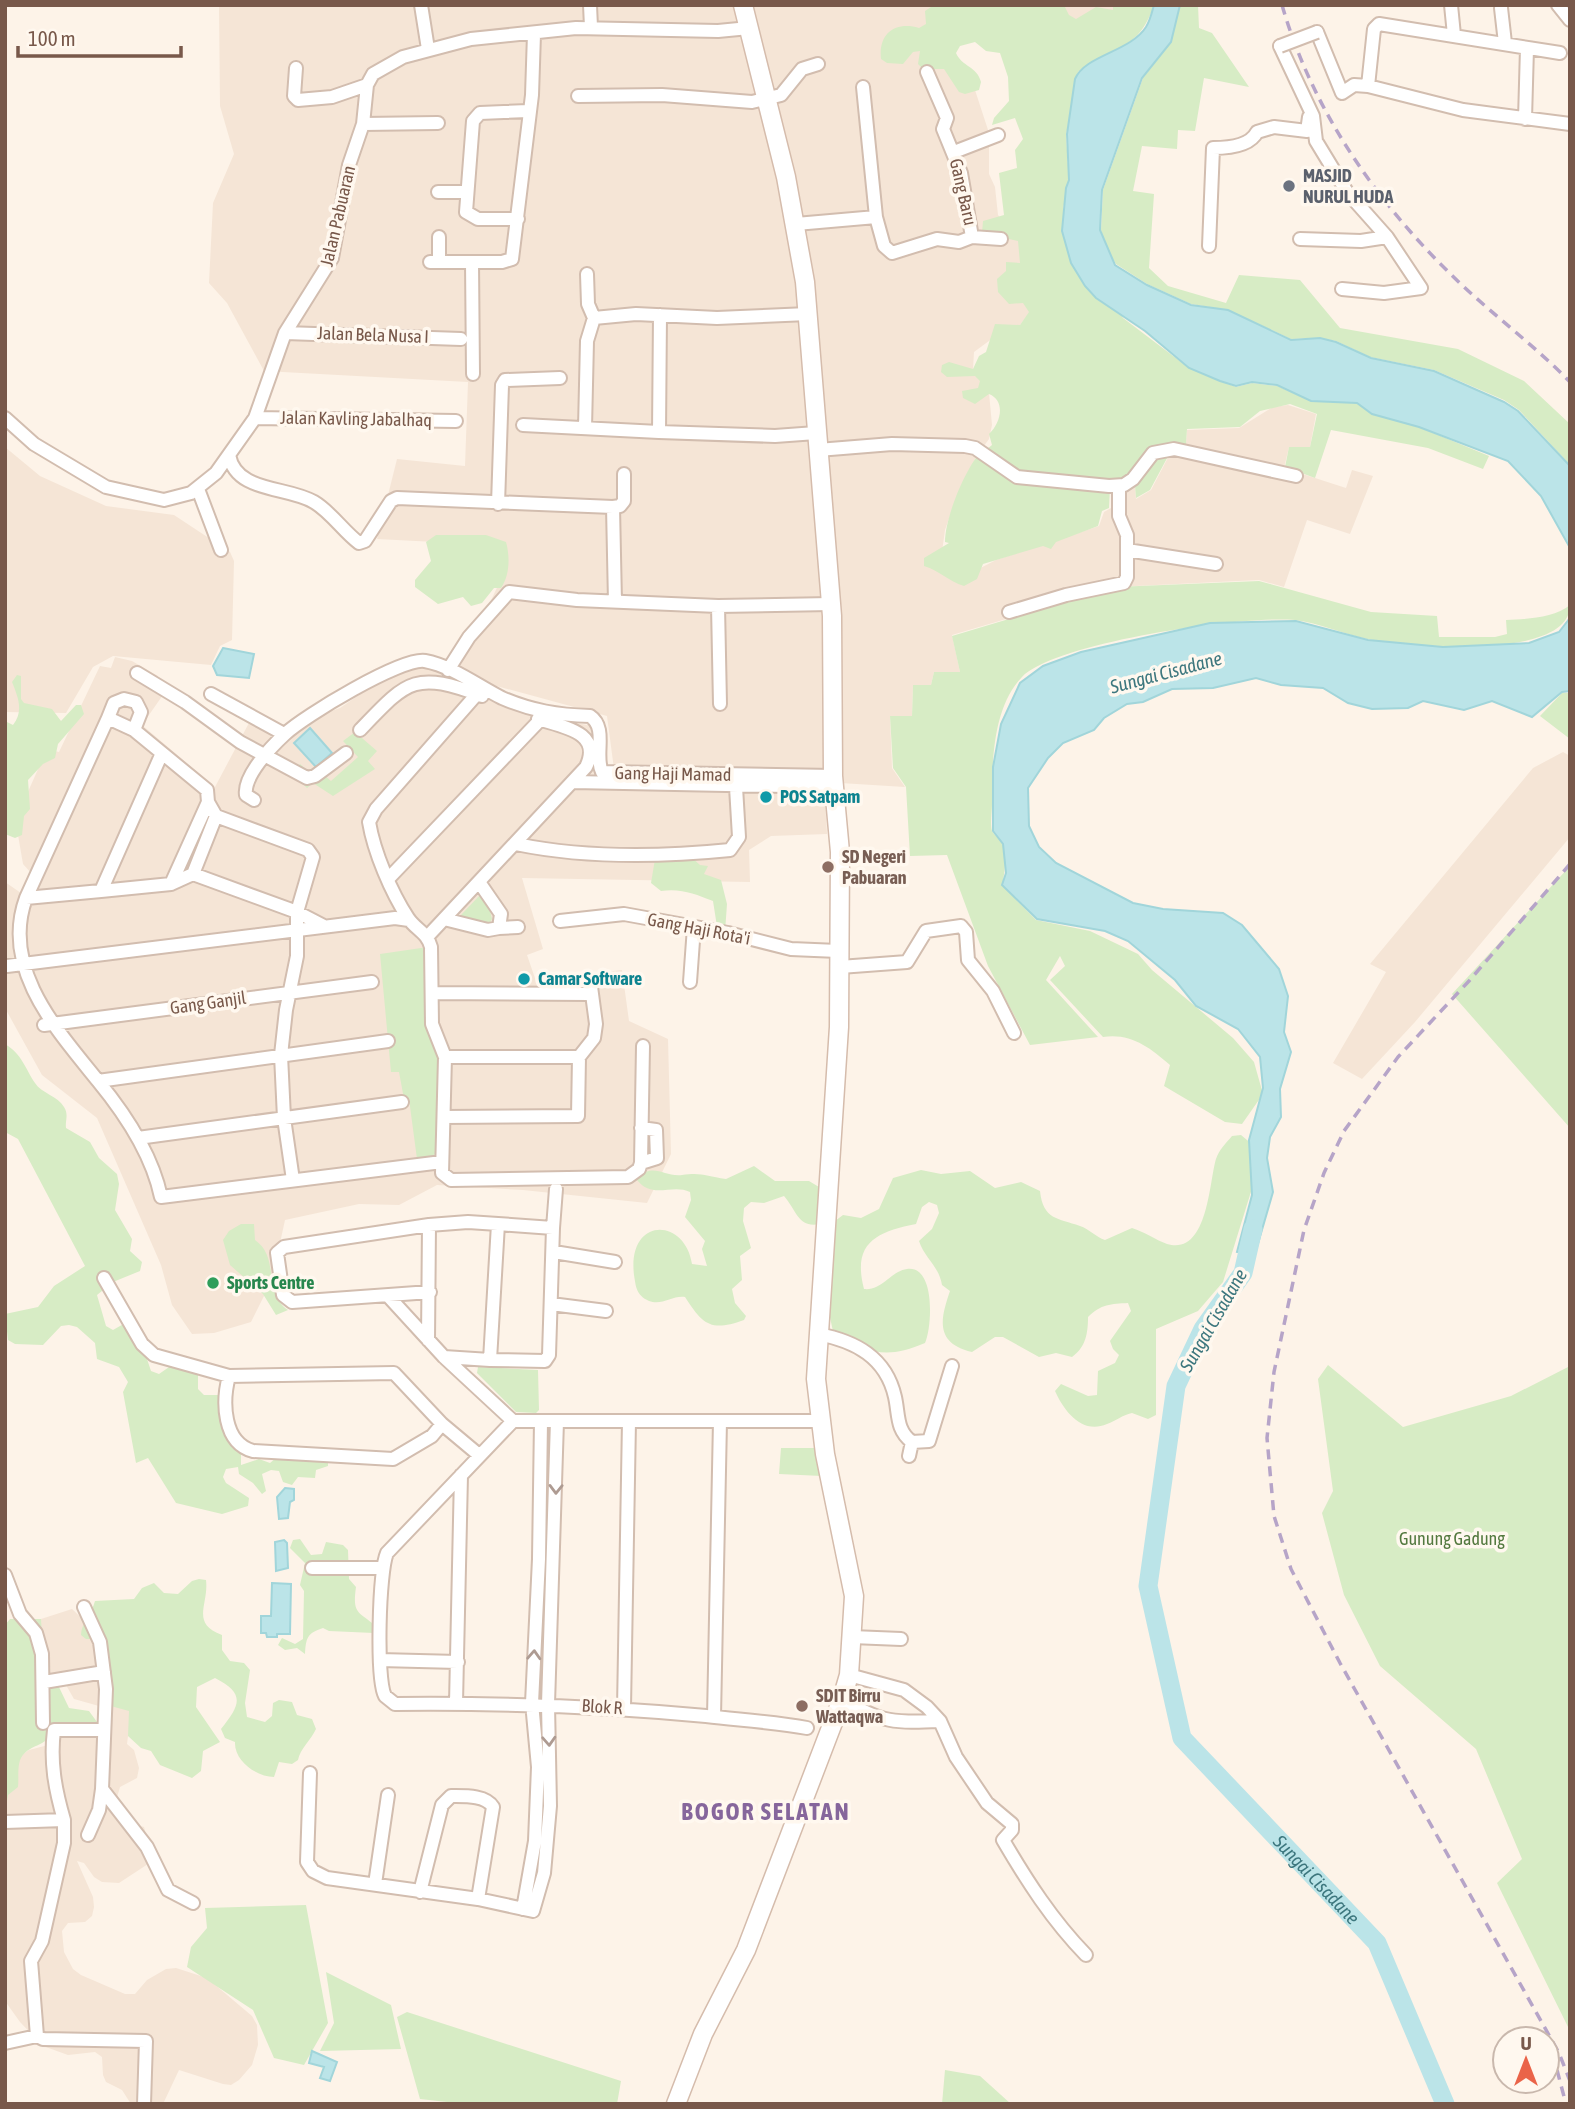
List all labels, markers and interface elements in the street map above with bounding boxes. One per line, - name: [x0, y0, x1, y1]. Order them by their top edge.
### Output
- scale bar: [18, 14, 180, 58]
- text: 100 m: [28, 26, 76, 50]
- street label: Gang Baru: [946, 157, 981, 227]
- street label: Jalan Pabuaran: [316, 163, 359, 268]
- place label: MASJID NURUL HUDA: [1303, 165, 1393, 207]
- marker: MASJID NURUL HUDA: [1281, 178, 1297, 194]
- street label: Jalan Bela Nusa I: [317, 322, 429, 347]
- street label: Jalan Kavling Jabalhaq: [280, 407, 432, 430]
- water label: Sungai Cisadane: [1107, 647, 1224, 698]
- street label: Gang Haji Mamad: [614, 762, 732, 785]
- place label: POS Satpam: [780, 786, 860, 807]
- marker: POS Satpam: [758, 789, 774, 805]
- place label: SD Negeri Pabuaran: [842, 846, 907, 888]
- marker: SD Negeri Pabuaran: [820, 859, 836, 875]
- street label: Gang Haji Rota'i: [646, 908, 752, 949]
- place label: Camar Software: [538, 968, 642, 989]
- marker: Camar Software: [516, 971, 532, 987]
- street label: Gang Ganjil: [169, 987, 248, 1018]
- water label: Sungai Cisadane: [1174, 1265, 1251, 1376]
- place label: Sports Centre: [227, 1272, 314, 1293]
- marker: Sports Centre: [205, 1275, 221, 1291]
- one-way arrow: [548, 1484, 564, 1495]
- park label: Gunung Gadung: [1399, 1528, 1505, 1549]
- one-way arrow: [527, 1649, 542, 1660]
- place label: SDIT Birru Wattaqwa: [815, 1685, 883, 1727]
- street label: Blok R: [581, 1695, 623, 1718]
- marker: SDIT Birru Wattaqwa: [794, 1698, 810, 1714]
- one-way arrow: [542, 1736, 557, 1747]
- district label: BOGOR SELATAN: [681, 1798, 851, 1825]
- water label: Sungai Cisadane: [1268, 1830, 1364, 1929]
- north arrow: [1491, 2025, 1561, 2095]
- text: U: [1520, 2032, 1532, 2054]

